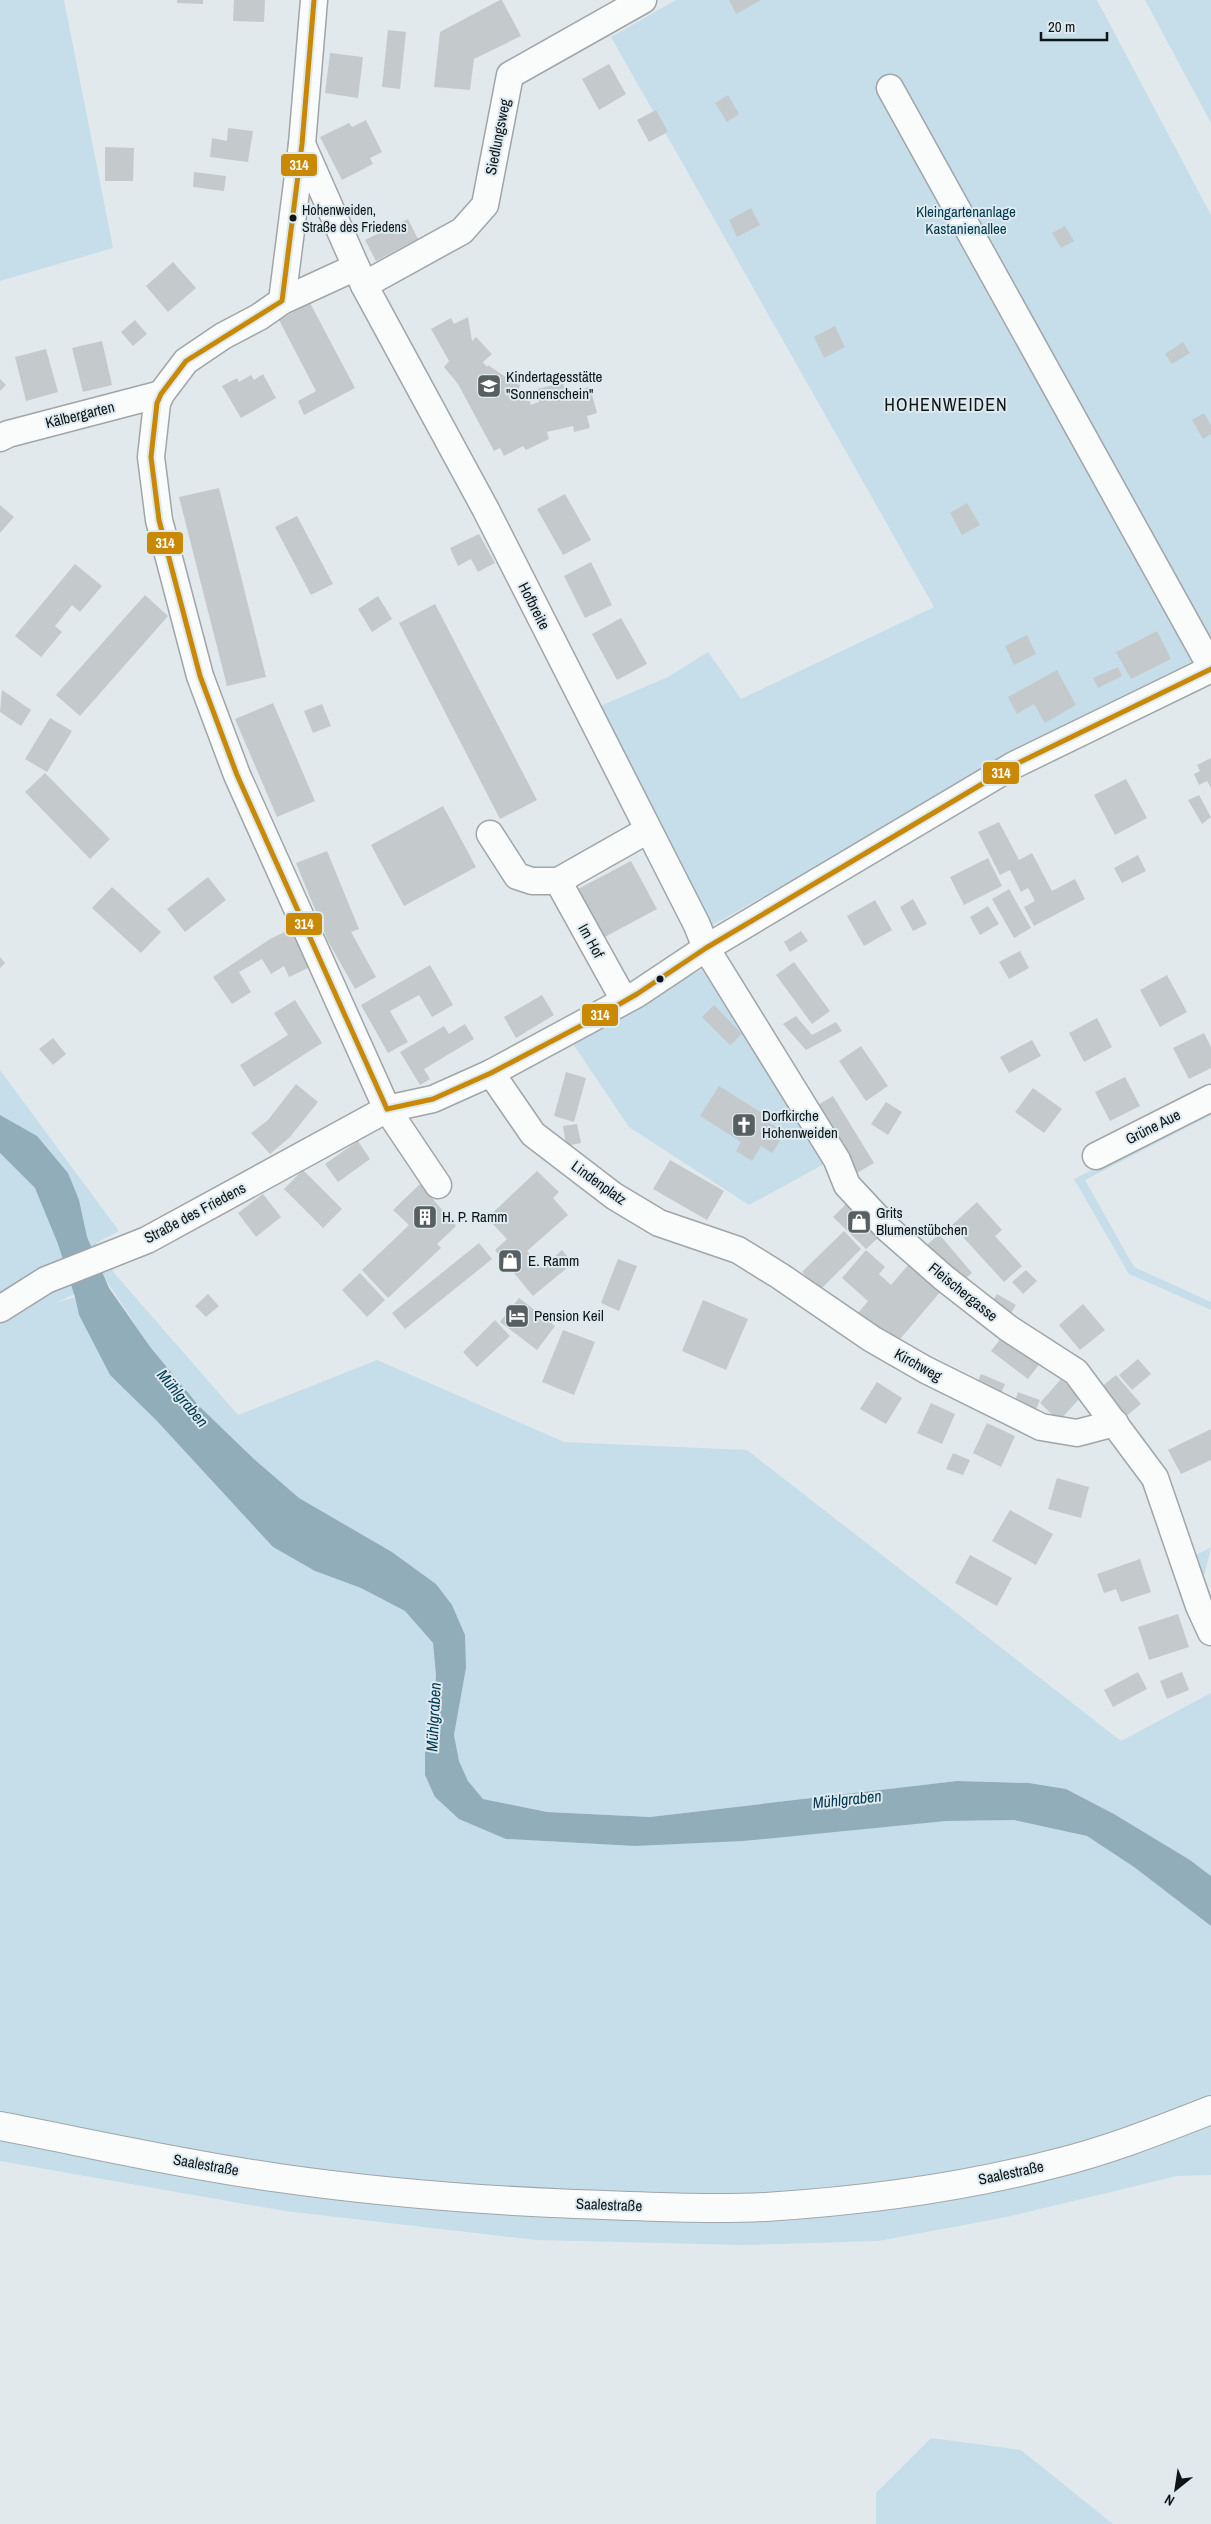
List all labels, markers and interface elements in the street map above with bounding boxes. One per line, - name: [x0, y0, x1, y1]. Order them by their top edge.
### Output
- scale bar: [1041, 10, 1107, 42]
- text: 20 m: [1048, 16, 1075, 37]
- street label: Siedlungsweg: [480, 97, 515, 177]
- line badge: 314: [280, 153, 318, 177]
- text: 314: [289, 156, 309, 174]
- place label: Hohenweiden, Straße des Friedens: [302, 201, 407, 236]
- park label: Kleingartenanlage Kastanienallee: [916, 201, 1016, 239]
- marker: Hohenweiden, Straße des Friedens: [288, 213, 298, 223]
- place label: Kindertagesstätte "Sonnenschein": [506, 366, 603, 404]
- school or university icon: Kindertagesstätte "Sonnenschein": [476, 373, 502, 399]
- district label: HOHENWEIDEN: [884, 392, 1008, 417]
- street label: Kälbergarten: [43, 396, 117, 433]
- line badge: 314: [146, 531, 184, 555]
- text: 314: [155, 534, 175, 552]
- street label: Hofbreite: [514, 578, 555, 633]
- line badge: 314: [982, 761, 1020, 785]
- text: 314: [991, 764, 1011, 782]
- line badge: 314: [285, 912, 323, 936]
- text: 314: [294, 915, 314, 933]
- street label: Im Hof: [573, 920, 610, 962]
- unlabelled marker: [655, 974, 665, 984]
- line badge: 314: [581, 1003, 619, 1027]
- text: 314: [590, 1006, 610, 1024]
- street label: Grüne Aue: [1122, 1104, 1184, 1149]
- place label: Dorfkirche Hohenweiden: [762, 1105, 838, 1143]
- church icon: Dorfkirche Hohenweiden: [731, 1112, 757, 1138]
- street label: Lindenplatz: [567, 1155, 631, 1210]
- street label: Straße des Friedens: [140, 1177, 249, 1248]
- place label: Grits Blumenstübchen: [876, 1202, 968, 1240]
- building icon: H. P. Ramm: [412, 1204, 438, 1230]
- place label: H. P. Ramm: [442, 1206, 507, 1227]
- shop icon: Grits Blumenstübchen: [846, 1209, 872, 1235]
- shop icon: E. Ramm: [497, 1248, 523, 1274]
- place label: E. Ramm: [528, 1250, 579, 1271]
- street label: Fleischergasse: [924, 1257, 1002, 1326]
- hotel icon: Pension Keil: [504, 1303, 530, 1329]
- place label: Pension Keil: [534, 1305, 604, 1326]
- street label: Kirchweg: [891, 1343, 946, 1386]
- water label: Mühlgraben: [152, 1364, 214, 1432]
- water label: Mühlgraben: [420, 1682, 446, 1752]
- water label: Mühlgraben: [811, 1784, 883, 1814]
- street label: Saalestraße: [172, 2148, 241, 2181]
- street label: Saalestraße: [976, 2155, 1046, 2190]
- street label: Saalestraße: [576, 2193, 643, 2216]
- north arrow: [1151, 2464, 1201, 2514]
- text: N: [1161, 2490, 1178, 2510]

